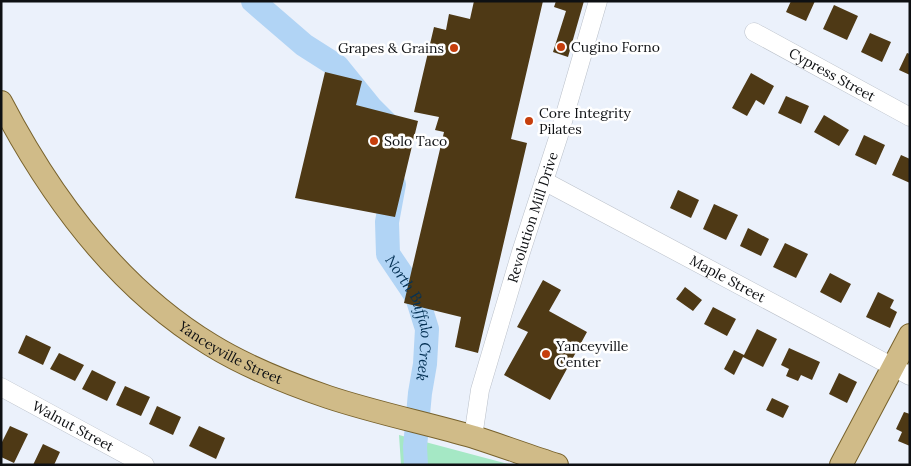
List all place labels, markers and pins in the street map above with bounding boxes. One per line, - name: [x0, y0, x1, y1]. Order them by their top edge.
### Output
- place label: Cugino Forno: [571, 38, 660, 56]
- place label: Grapes & Grains: [338, 39, 444, 57]
- marker: Cugino Forno: [555, 41, 567, 53]
- marker: Grapes & Grains: [448, 42, 460, 54]
- place label: Core Integrity Pilates: [539, 104, 632, 138]
- marker: Core Integrity Pilates: [523, 115, 535, 127]
- place label: Solo Taco: [384, 132, 447, 150]
- marker: Solo Taco: [368, 135, 380, 147]
- place label: Yanceyville Center: [555, 337, 629, 371]
- marker: Yanceyville Center: [540, 348, 552, 360]

